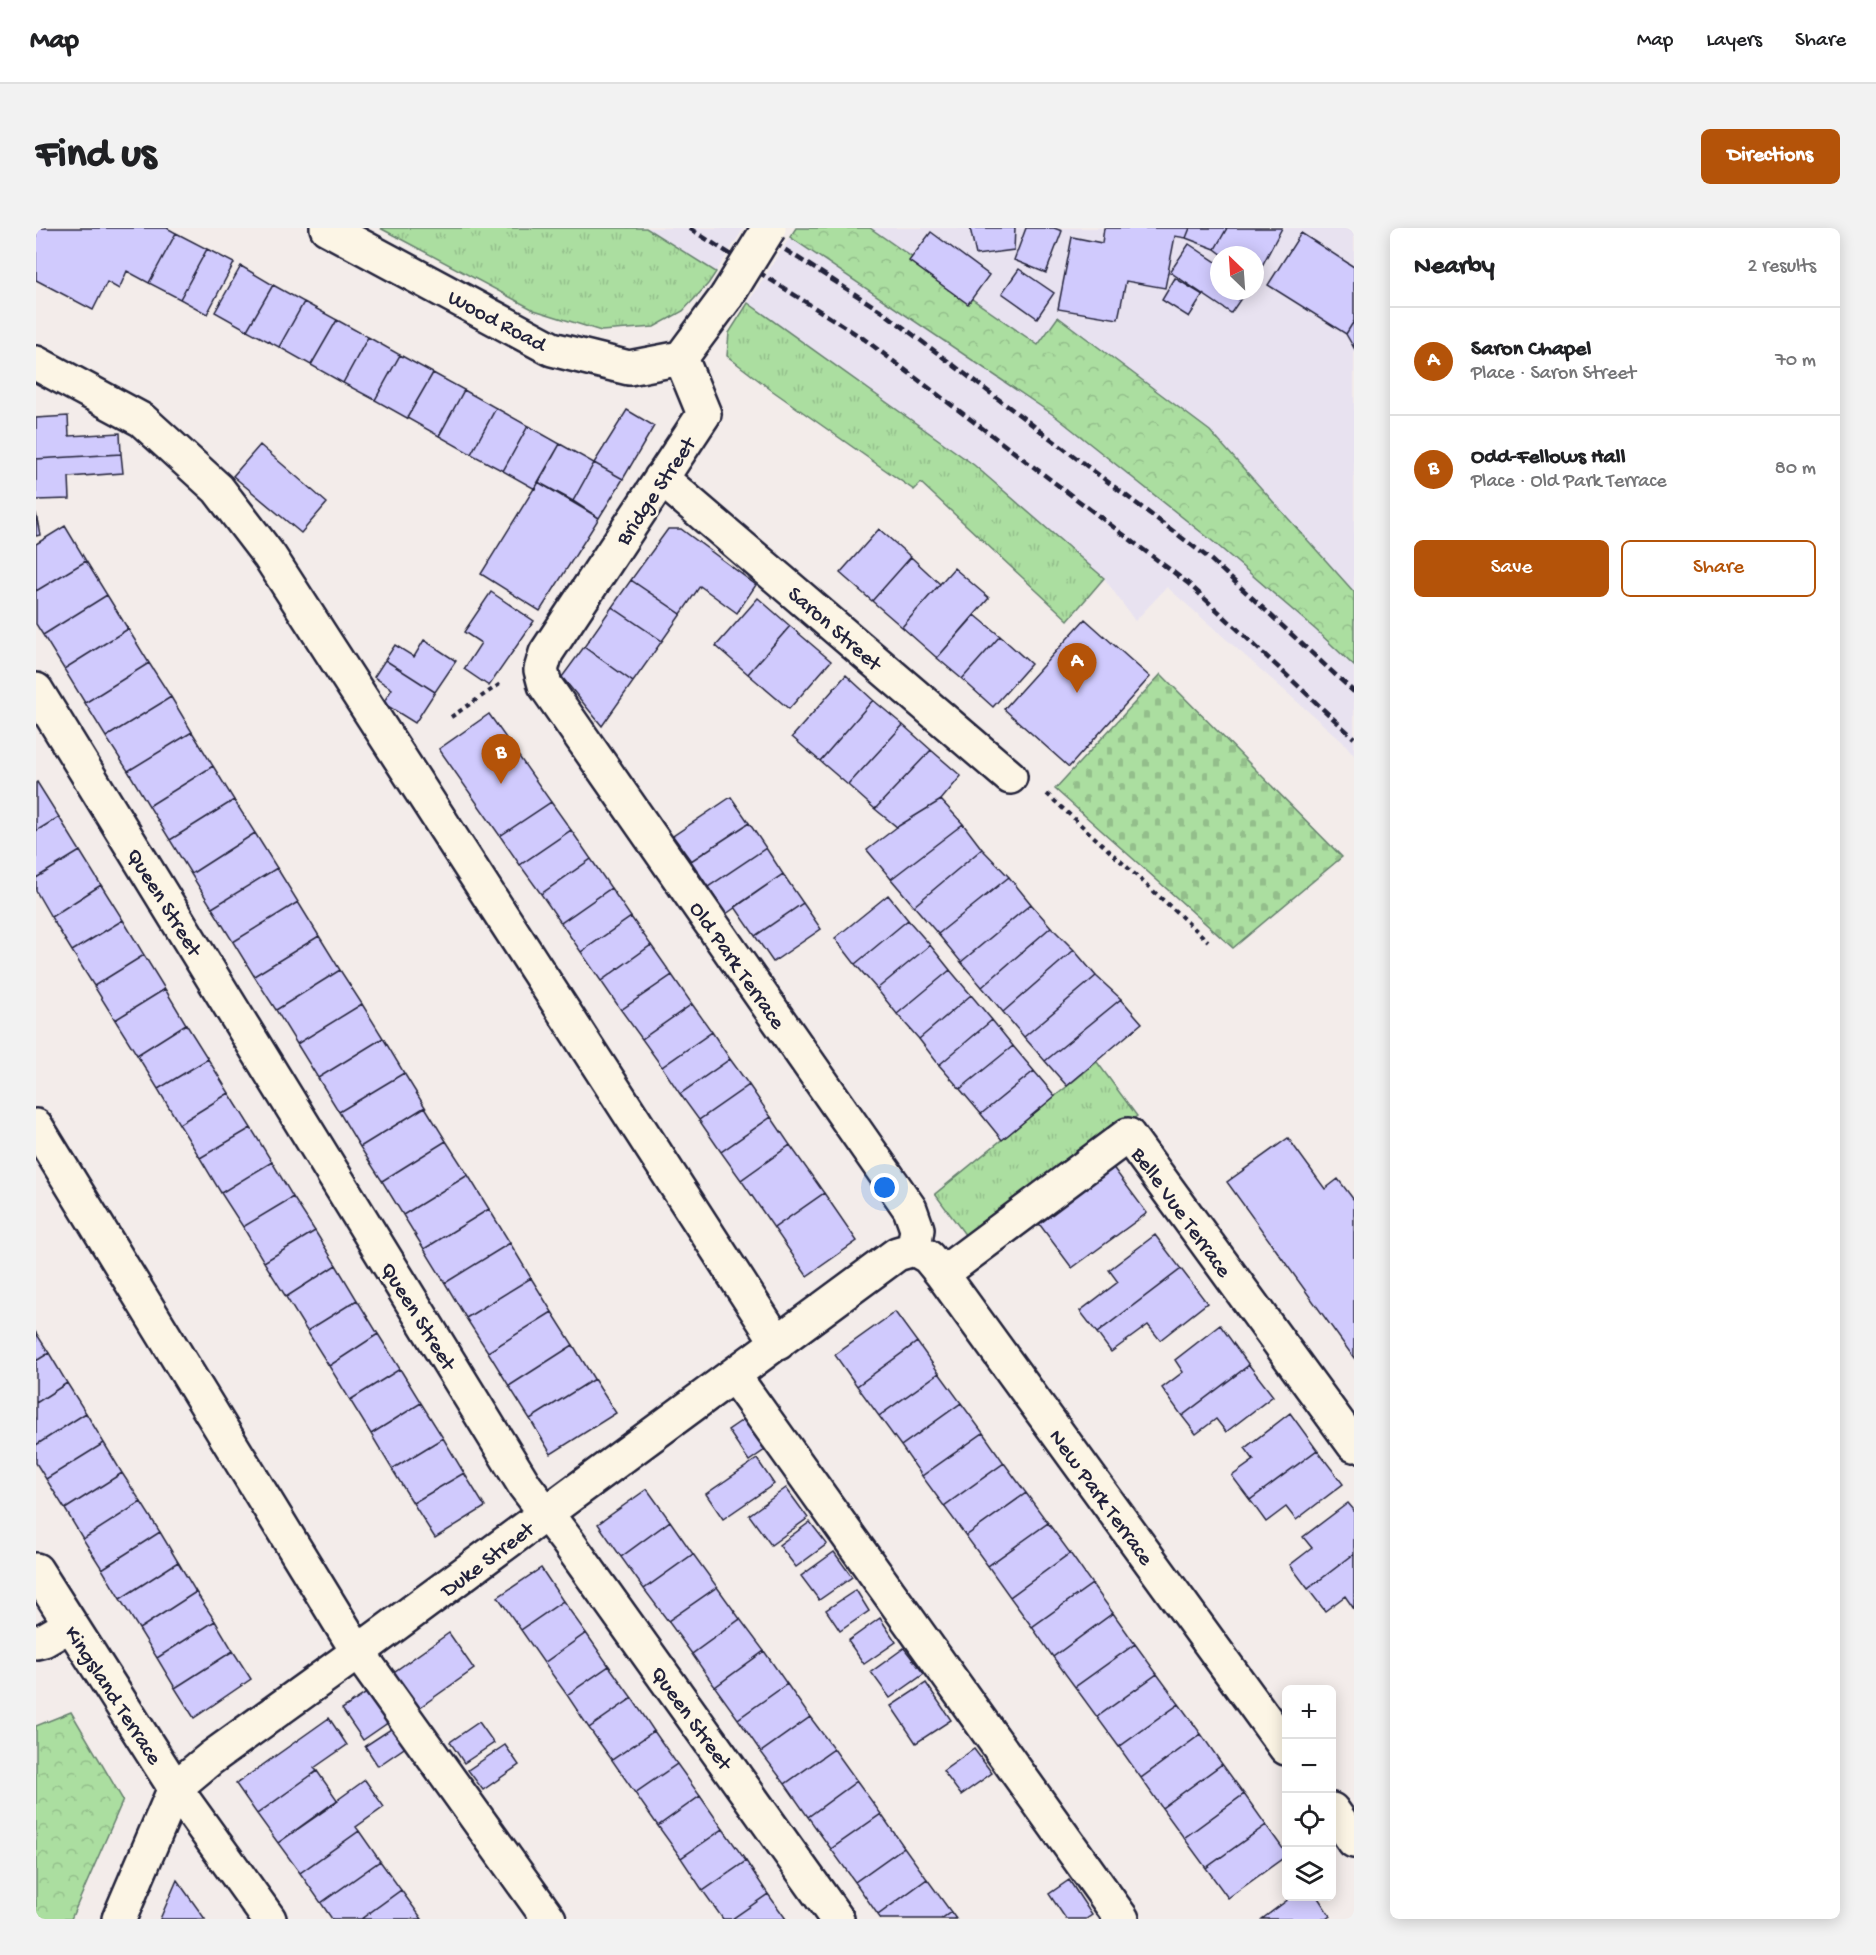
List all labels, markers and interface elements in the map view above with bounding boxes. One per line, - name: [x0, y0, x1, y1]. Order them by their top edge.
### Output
- text: Map: [30, 25, 79, 58]
- text: Map: [1637, 29, 1673, 54]
- text: Layers: [1706, 29, 1762, 54]
- text: Share: [1795, 29, 1846, 54]
- button: Directions: [1701, 129, 1840, 184]
- text: Find us: [36, 132, 156, 181]
- north arrow: [1210, 246, 1264, 300]
- text: Nearby: [1414, 252, 1495, 283]
- text: 2 results: [1747, 256, 1816, 279]
- street label: Wood Road: [442, 286, 552, 360]
- text: Saron Chapel: [1471, 337, 1591, 363]
- text: A: [1428, 350, 1439, 373]
- text: 70 m: [1775, 350, 1816, 373]
- text: Place · Saron Street: [1471, 363, 1636, 386]
- street label: Bridge Street: [611, 432, 704, 552]
- text: Odd-Fellows Hall: [1471, 445, 1625, 471]
- text: B: [1428, 458, 1439, 481]
- text: 80 m: [1775, 458, 1816, 481]
- text: Place · Old Park Terrace: [1471, 471, 1667, 494]
- button: Save: [1414, 540, 1609, 597]
- button: Share: [1621, 540, 1816, 597]
- street label: Saron Street: [781, 582, 887, 679]
- pin: A: [1058, 644, 1096, 693]
- pin: B: [482, 734, 520, 784]
- street label: Queen Street: [119, 844, 207, 964]
- street label: Old Park Terrace: [682, 897, 790, 1036]
- street label: Belle Vue Terrace: [1123, 1142, 1236, 1284]
- your location: [870, 1173, 899, 1202]
- street label: Queen Street: [373, 1258, 461, 1378]
- street label: New Park Terrace: [1042, 1425, 1158, 1572]
- street label: Duke Street: [435, 1517, 542, 1606]
- street label: Kingsland Terrace: [57, 1622, 166, 1771]
- street label: Queen Street: [643, 1662, 737, 1778]
- map controls: [1282, 1685, 1336, 1901]
- button: +: [1282, 1685, 1336, 1739]
- button: −: [1282, 1739, 1336, 1793]
- button: locate: [1282, 1793, 1336, 1847]
- button: layers: [1282, 1847, 1336, 1901]

